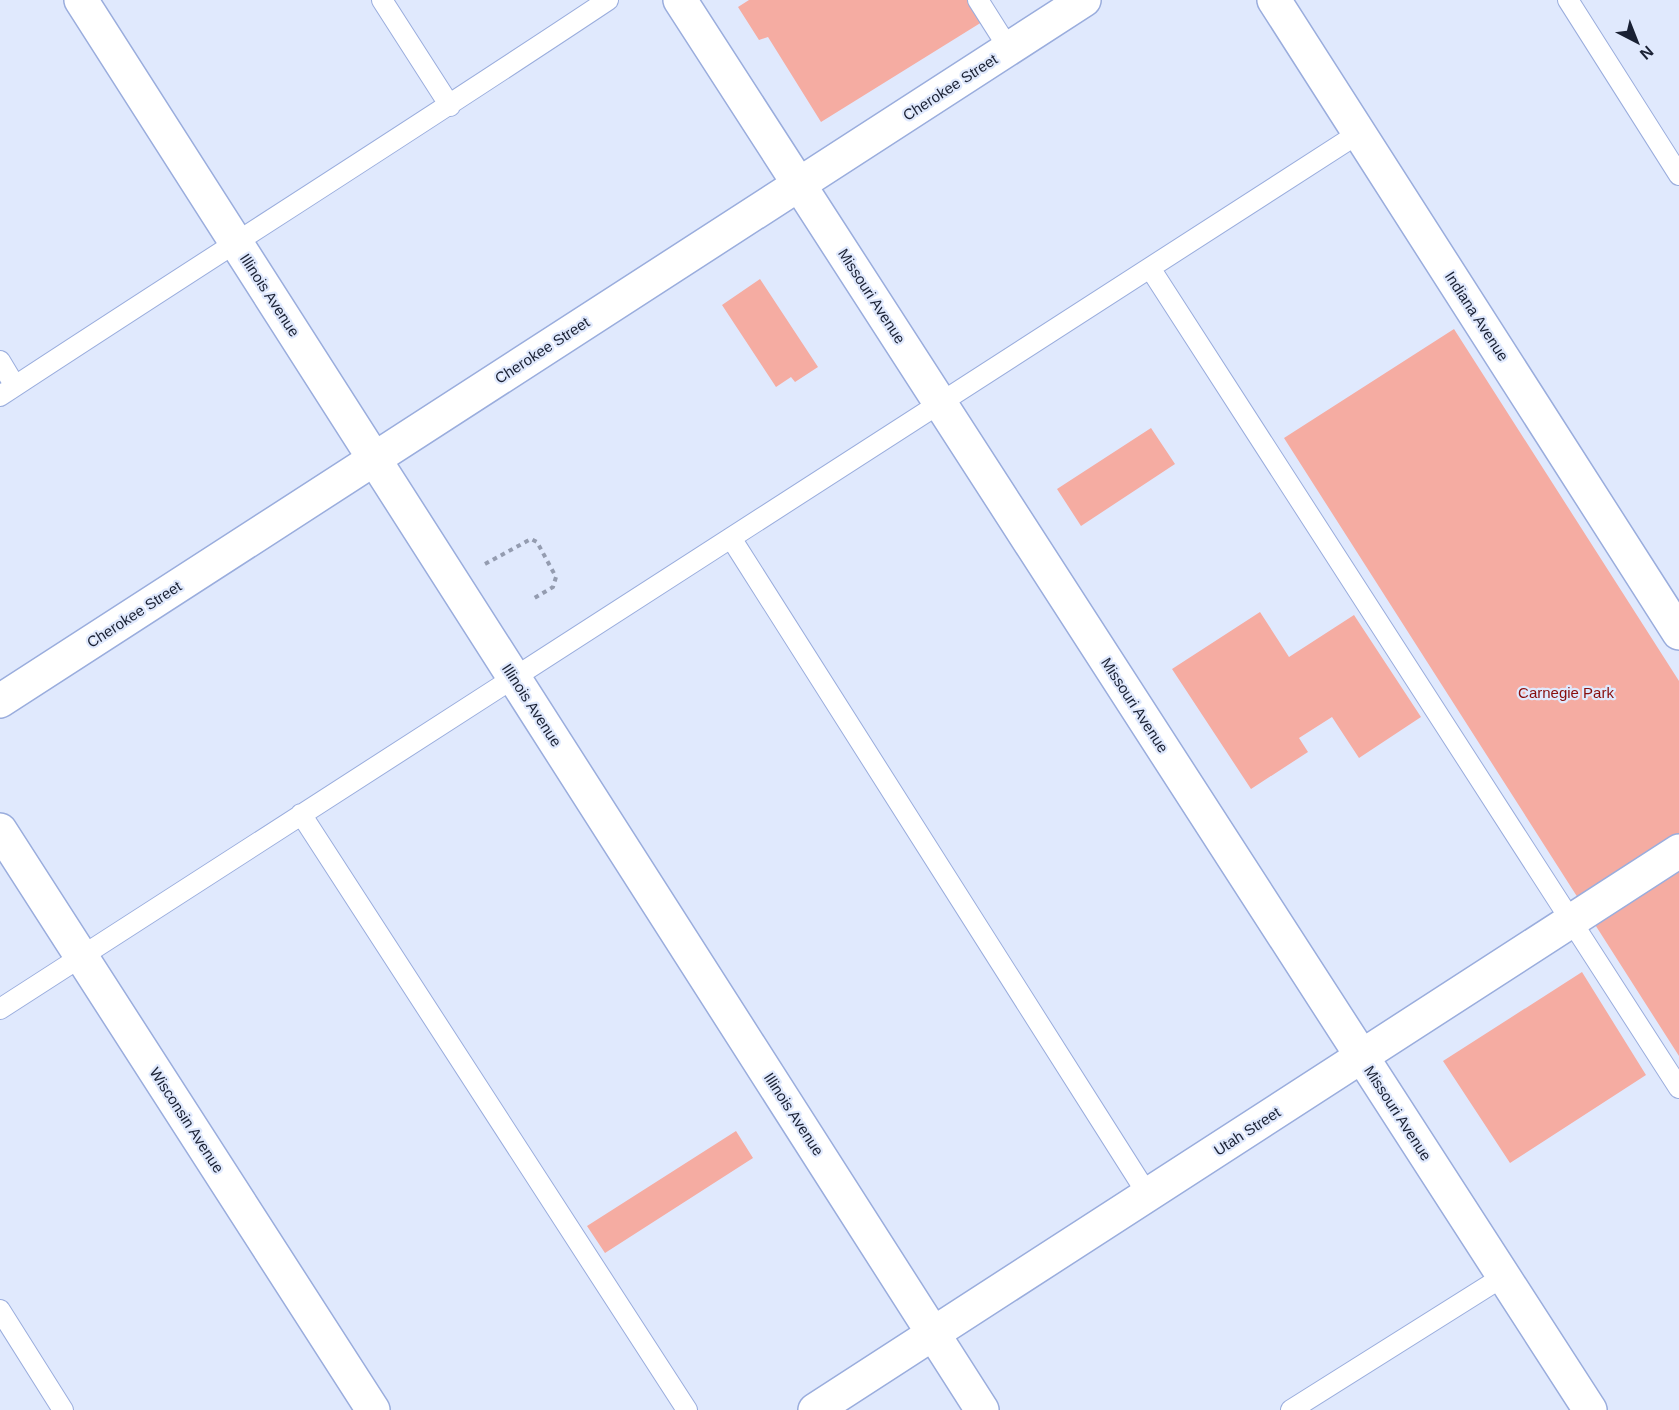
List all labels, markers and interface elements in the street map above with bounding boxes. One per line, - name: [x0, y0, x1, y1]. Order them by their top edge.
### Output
- north arrow: [1607, 12, 1667, 72]
- text: N: [1637, 43, 1657, 63]
- street label: Cherokee Street: [900, 50, 1001, 124]
- street label: Missouri Avenue: [835, 245, 909, 347]
- street label: Illinois Avenue: [237, 250, 303, 340]
- street label: Indiana Avenue: [1442, 268, 1512, 364]
- street label: Cherokee Street: [492, 313, 593, 387]
- street label: Cherokee Street: [84, 577, 185, 651]
- street label: Missouri Avenue: [1098, 654, 1172, 756]
- street label: Illinois Avenue: [499, 660, 565, 750]
- park label: Carnegie Park: [1518, 684, 1614, 701]
- street label: Missouri Avenue: [1361, 1062, 1435, 1164]
- street label: Wisconsin Avenue: [147, 1064, 227, 1176]
- street label: Illinois Avenue: [761, 1069, 827, 1159]
- street label: Utah Street: [1211, 1103, 1284, 1159]

